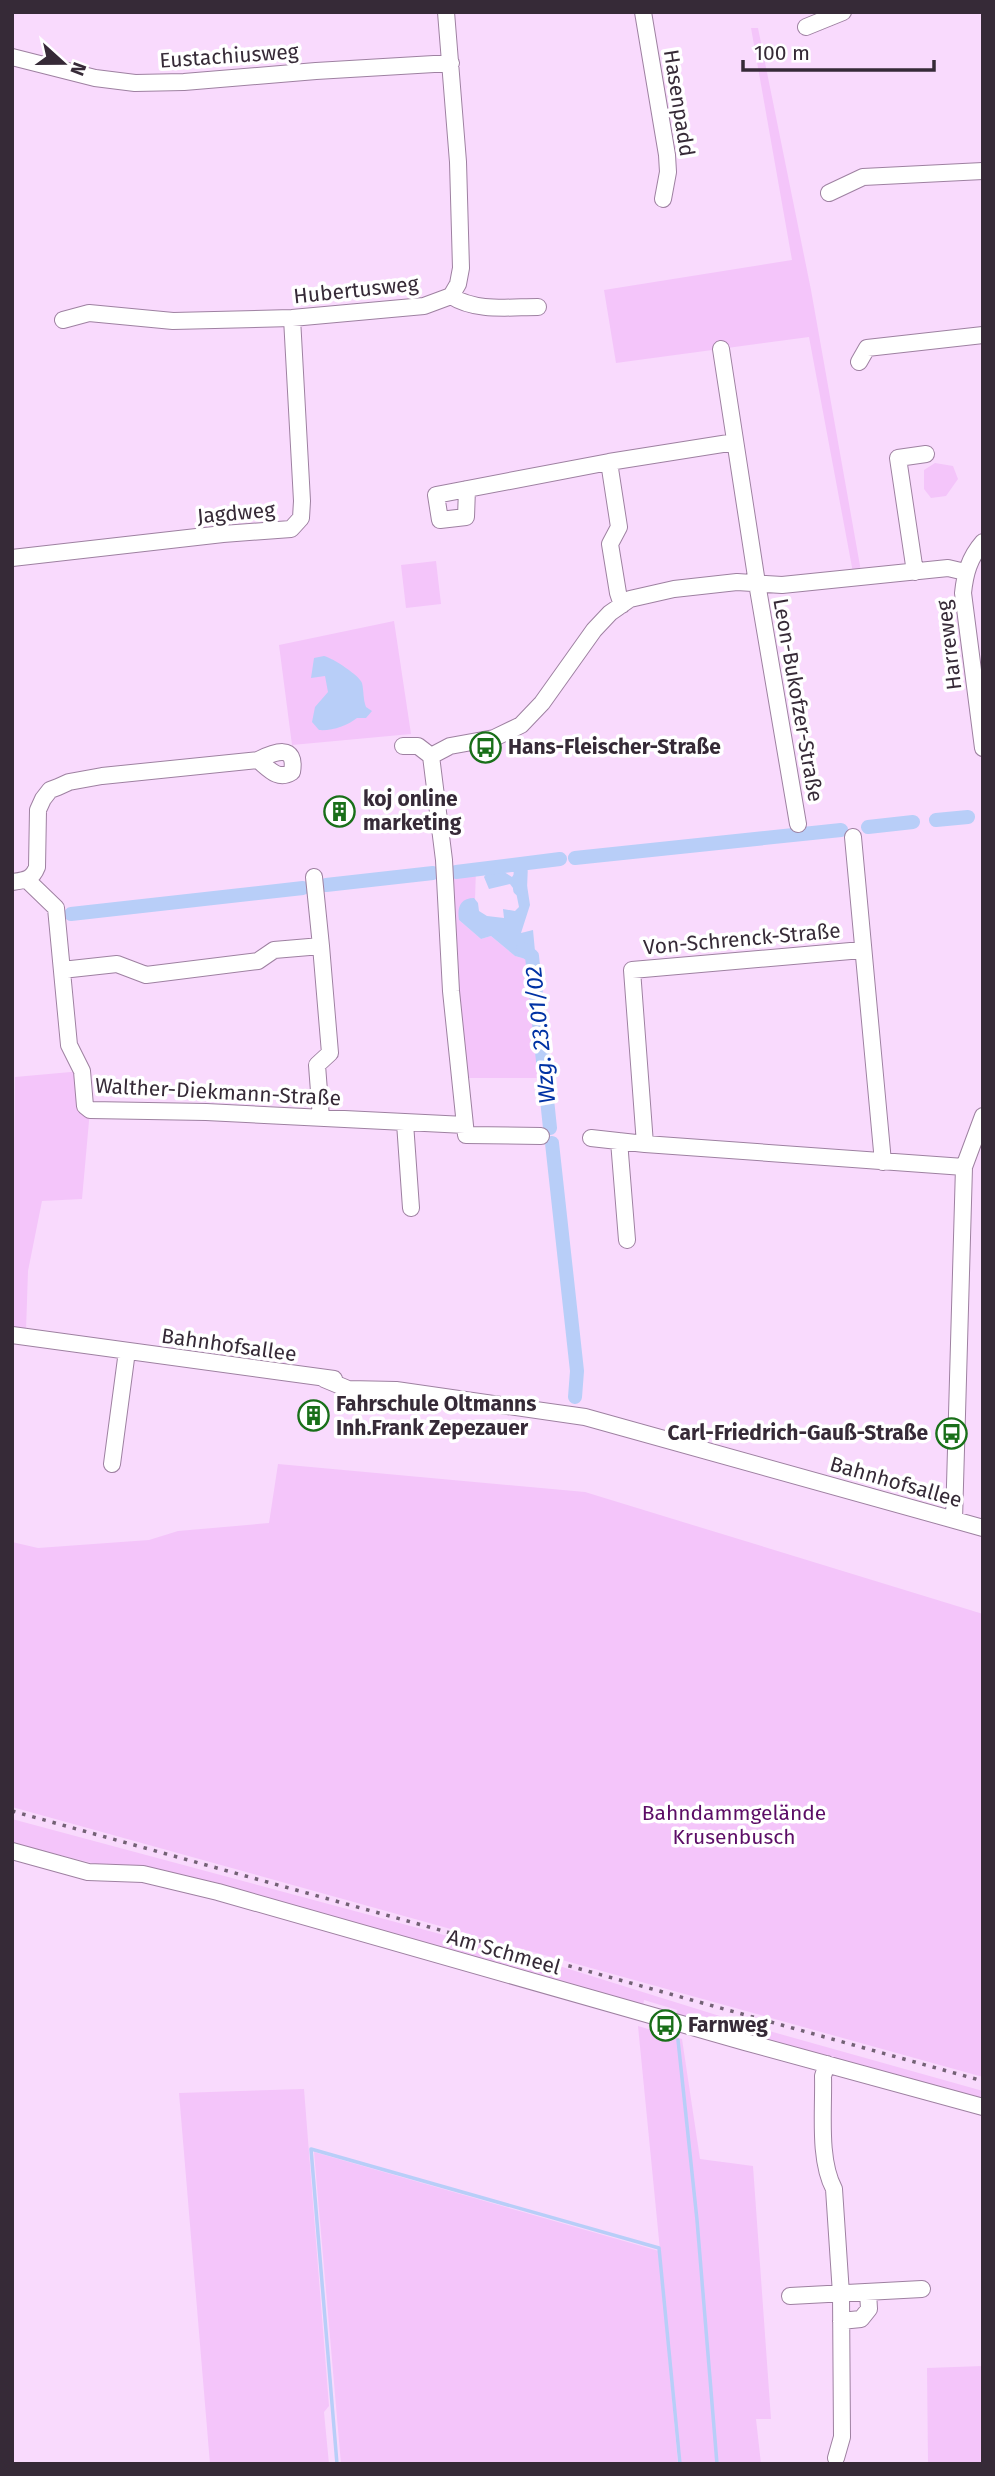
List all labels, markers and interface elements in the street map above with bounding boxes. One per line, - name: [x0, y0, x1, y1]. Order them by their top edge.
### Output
- north arrow: [28, 28, 98, 98]
- scale bar: [743, 28, 934, 72]
- street label: Eustachiusweg: [159, 38, 299, 74]
- text: 100 m: [754, 40, 810, 66]
- street label: Hasenpadd: [658, 48, 700, 158]
- text: N: [65, 59, 91, 79]
- street label: Hubertusweg: [292, 271, 420, 309]
- street label: Jagdweg: [196, 497, 276, 529]
- street label: Leon-Bukofzer-Straße: [767, 596, 829, 804]
- street label: Harreweg: [931, 599, 967, 691]
- bus stop icon: Hans-Fleischer-Straße: [468, 730, 502, 764]
- place label: Hans-Fleischer-Straße: [508, 734, 721, 760]
- place label: koj online marketing: [363, 786, 462, 836]
- building icon: koj online marketing: [323, 794, 357, 828]
- street label: Von-Schrenck-Straße: [642, 917, 842, 961]
- water label: Wzg. 23.01/02: [519, 965, 561, 1105]
- street label: Walther-Diekmann-Straße: [94, 1073, 342, 1111]
- street label: Bahnhofsallee: [160, 1323, 298, 1367]
- place label: Fahrschule Oltmanns Inh.Frank Zepezauer: [336, 1391, 536, 1441]
- building icon: Fahrschule Oltmanns Inh.Frank Zepezauer: [296, 1399, 330, 1433]
- bus stop icon: Carl-Friedrich-Gauß-Straße: [934, 1416, 968, 1450]
- place label: Carl-Friedrich-Gauß-Straße: [668, 1420, 928, 1446]
- street label: Bahnhofsallee: [827, 1451, 965, 1513]
- park label: Bahndammgelände Krusenbusch: [642, 1800, 826, 1850]
- street label: Am Schmeel: [444, 1923, 564, 1981]
- bus stop icon: Farnweg: [648, 2008, 682, 2042]
- place label: Farnweg: [688, 2012, 768, 2038]

